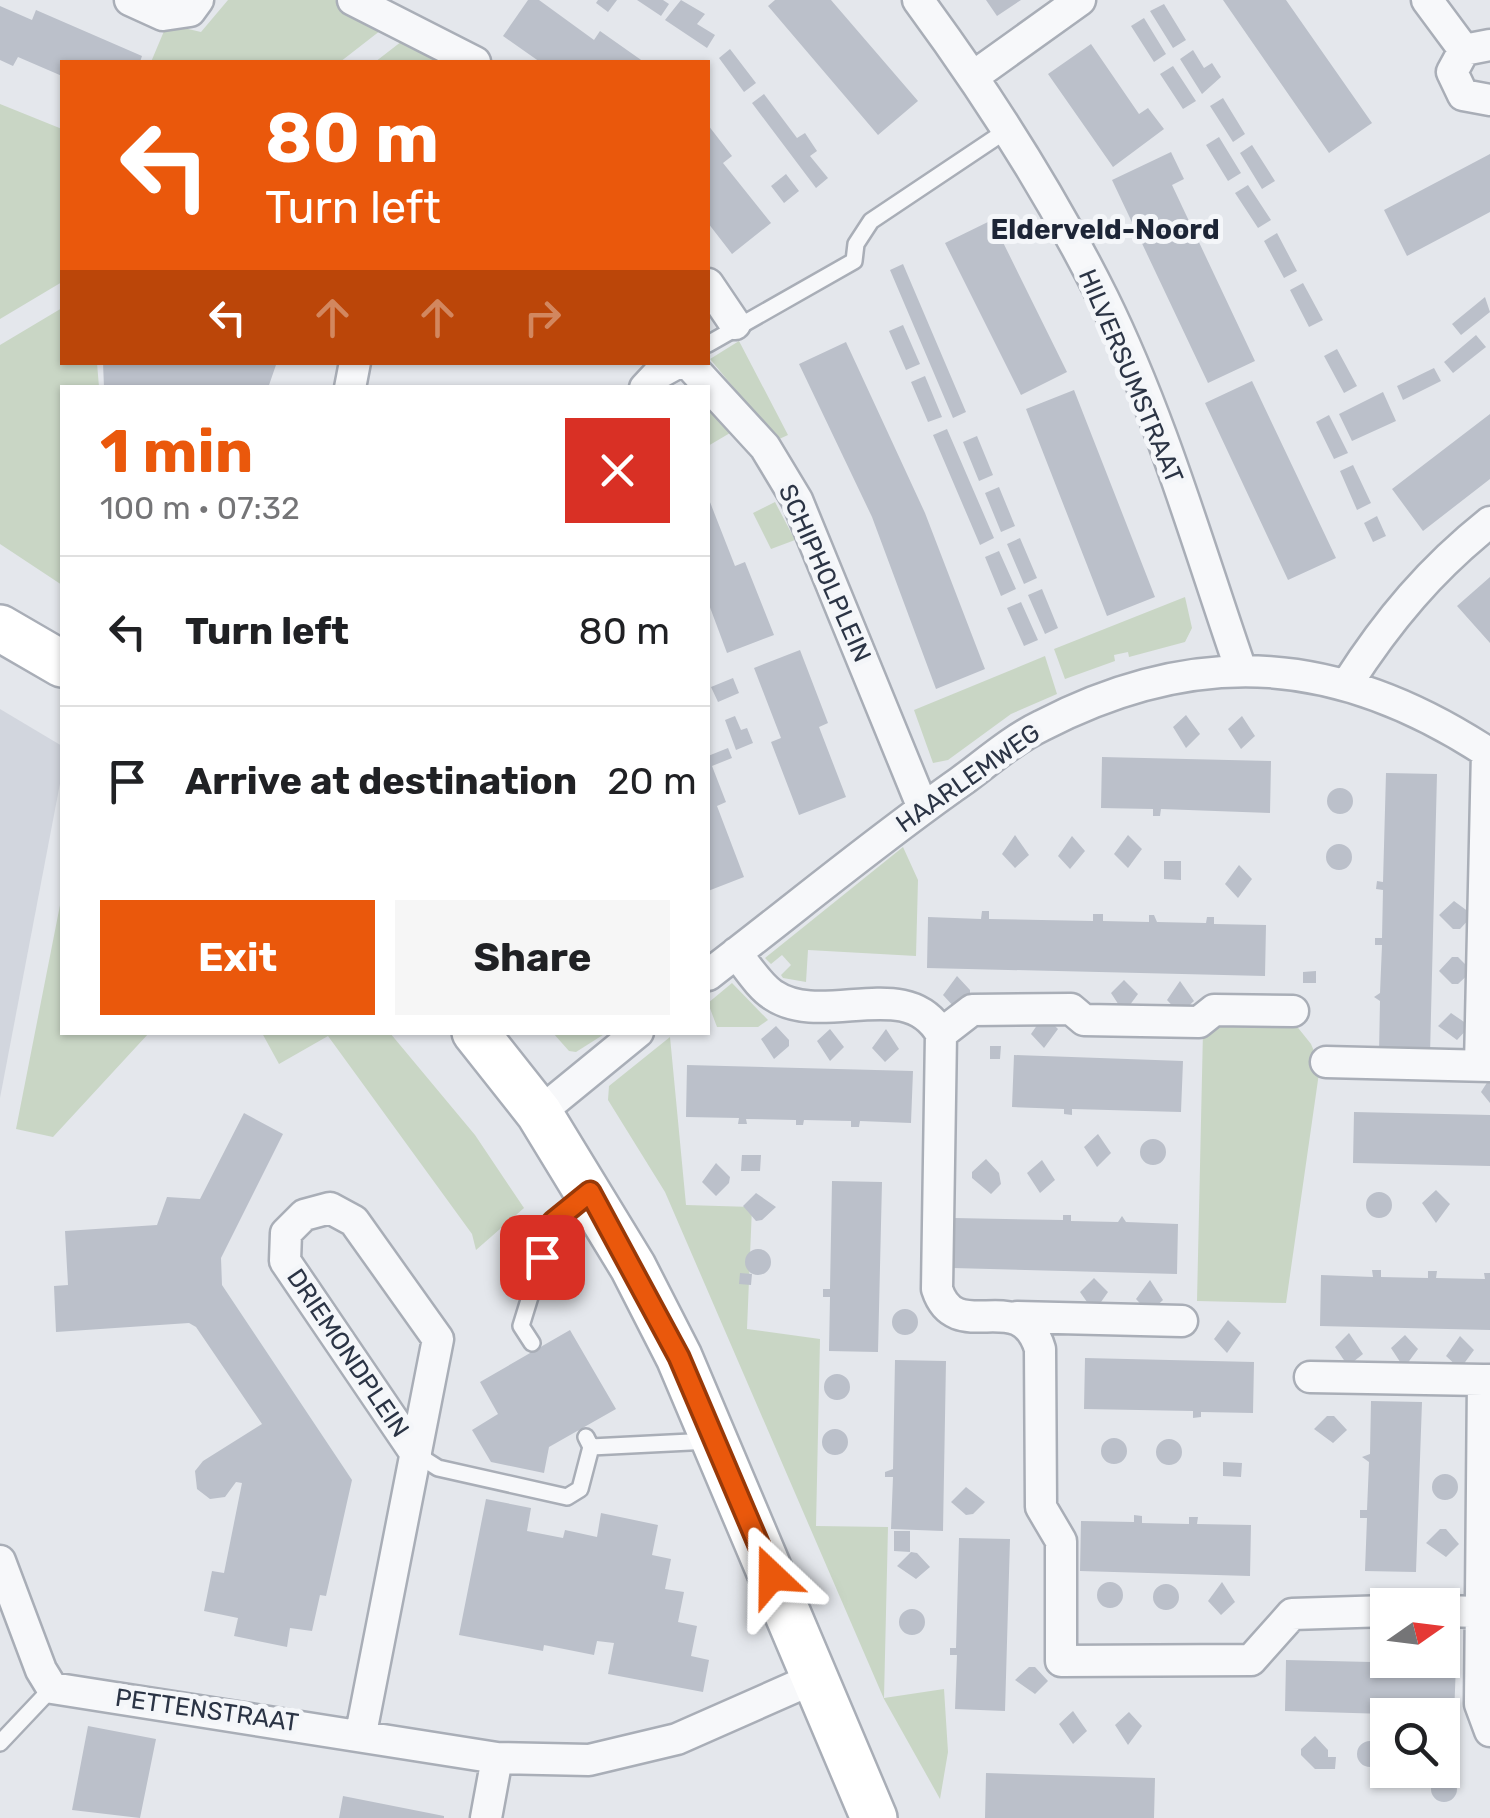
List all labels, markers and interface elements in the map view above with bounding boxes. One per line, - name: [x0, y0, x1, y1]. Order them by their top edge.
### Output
- text: 80 m: [265, 97, 439, 180]
- icon: left: [100, 100, 230, 230]
- text: Turn left: [265, 181, 441, 234]
- district label: Elderveld-Noord: [990, 213, 1220, 246]
- street label: HILVERSUMSTRAAT: [1073, 265, 1189, 487]
- icon: left: [200, 290, 255, 345]
- icon: ahead: [305, 290, 360, 345]
- icon: ahead: [410, 290, 465, 345]
- icon: right: [515, 290, 570, 345]
- text: 1 min: [100, 416, 253, 487]
- button: close: [565, 418, 670, 523]
- street label: SCHIPHOLPLEIN: [773, 480, 877, 666]
- text: 100 m · 07:32: [100, 489, 300, 527]
- icon: left: [100, 604, 155, 659]
- text: Turn left: [185, 608, 349, 654]
- text: 80 m: [579, 608, 670, 654]
- street label: HAARLEMWEG: [891, 718, 1045, 838]
- icon: arrive: [100, 754, 155, 809]
- text: Arrive at destination: [185, 758, 577, 804]
- text: 20 m: [607, 758, 697, 804]
- button: Exit: [100, 900, 375, 1015]
- button: Share: [395, 900, 670, 1015]
- pin: [500, 1215, 585, 1300]
- icon: arrive: [515, 1230, 570, 1285]
- street label: DRIEMONDPLEIN: [281, 1263, 415, 1443]
- position arrow: [720, 1524, 824, 1628]
- north arrow: [1370, 1588, 1460, 1678]
- map controls: [1370, 1588, 1460, 1788]
- street label: PETTENSTRAAT: [113, 1683, 301, 1737]
- button: search: [1370, 1698, 1460, 1788]

